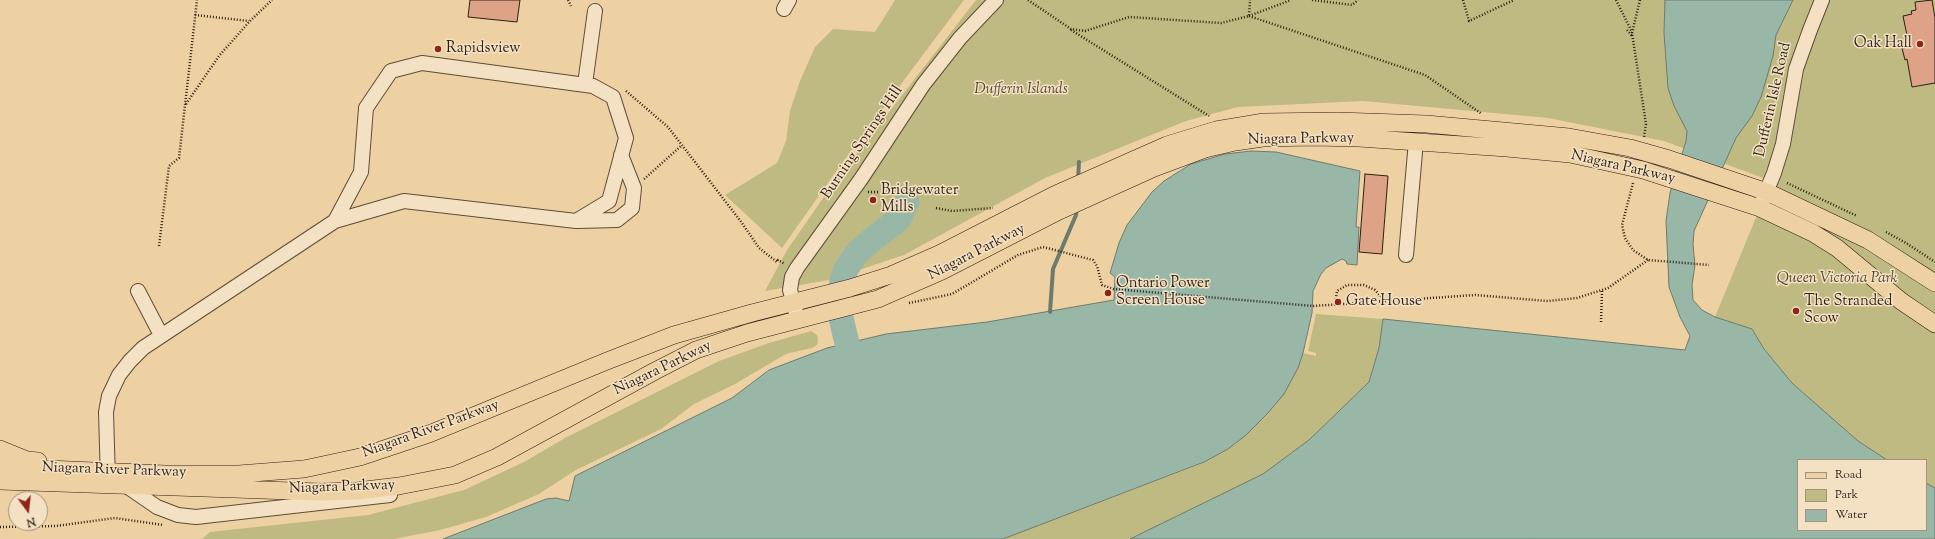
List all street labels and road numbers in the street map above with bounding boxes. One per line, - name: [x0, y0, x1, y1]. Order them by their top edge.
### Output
- street label: Dufferin Isle Road: [1752, 41, 1796, 159]
- street label: Burning Springs Hill: [818, 83, 908, 203]
- street label: Niagara Parkway: [1248, 130, 1354, 150]
- street label: Niagara Parkway: [1569, 147, 1677, 189]
- street label: Niagara Parkway: [926, 221, 1028, 285]
- street label: Niagara Parkway: [611, 338, 715, 400]
- street label: Niagara River Parkway: [360, 397, 502, 463]
- street label: Niagara River Parkway: [41, 459, 187, 483]
- street label: Niagara Parkway: [289, 477, 395, 499]

